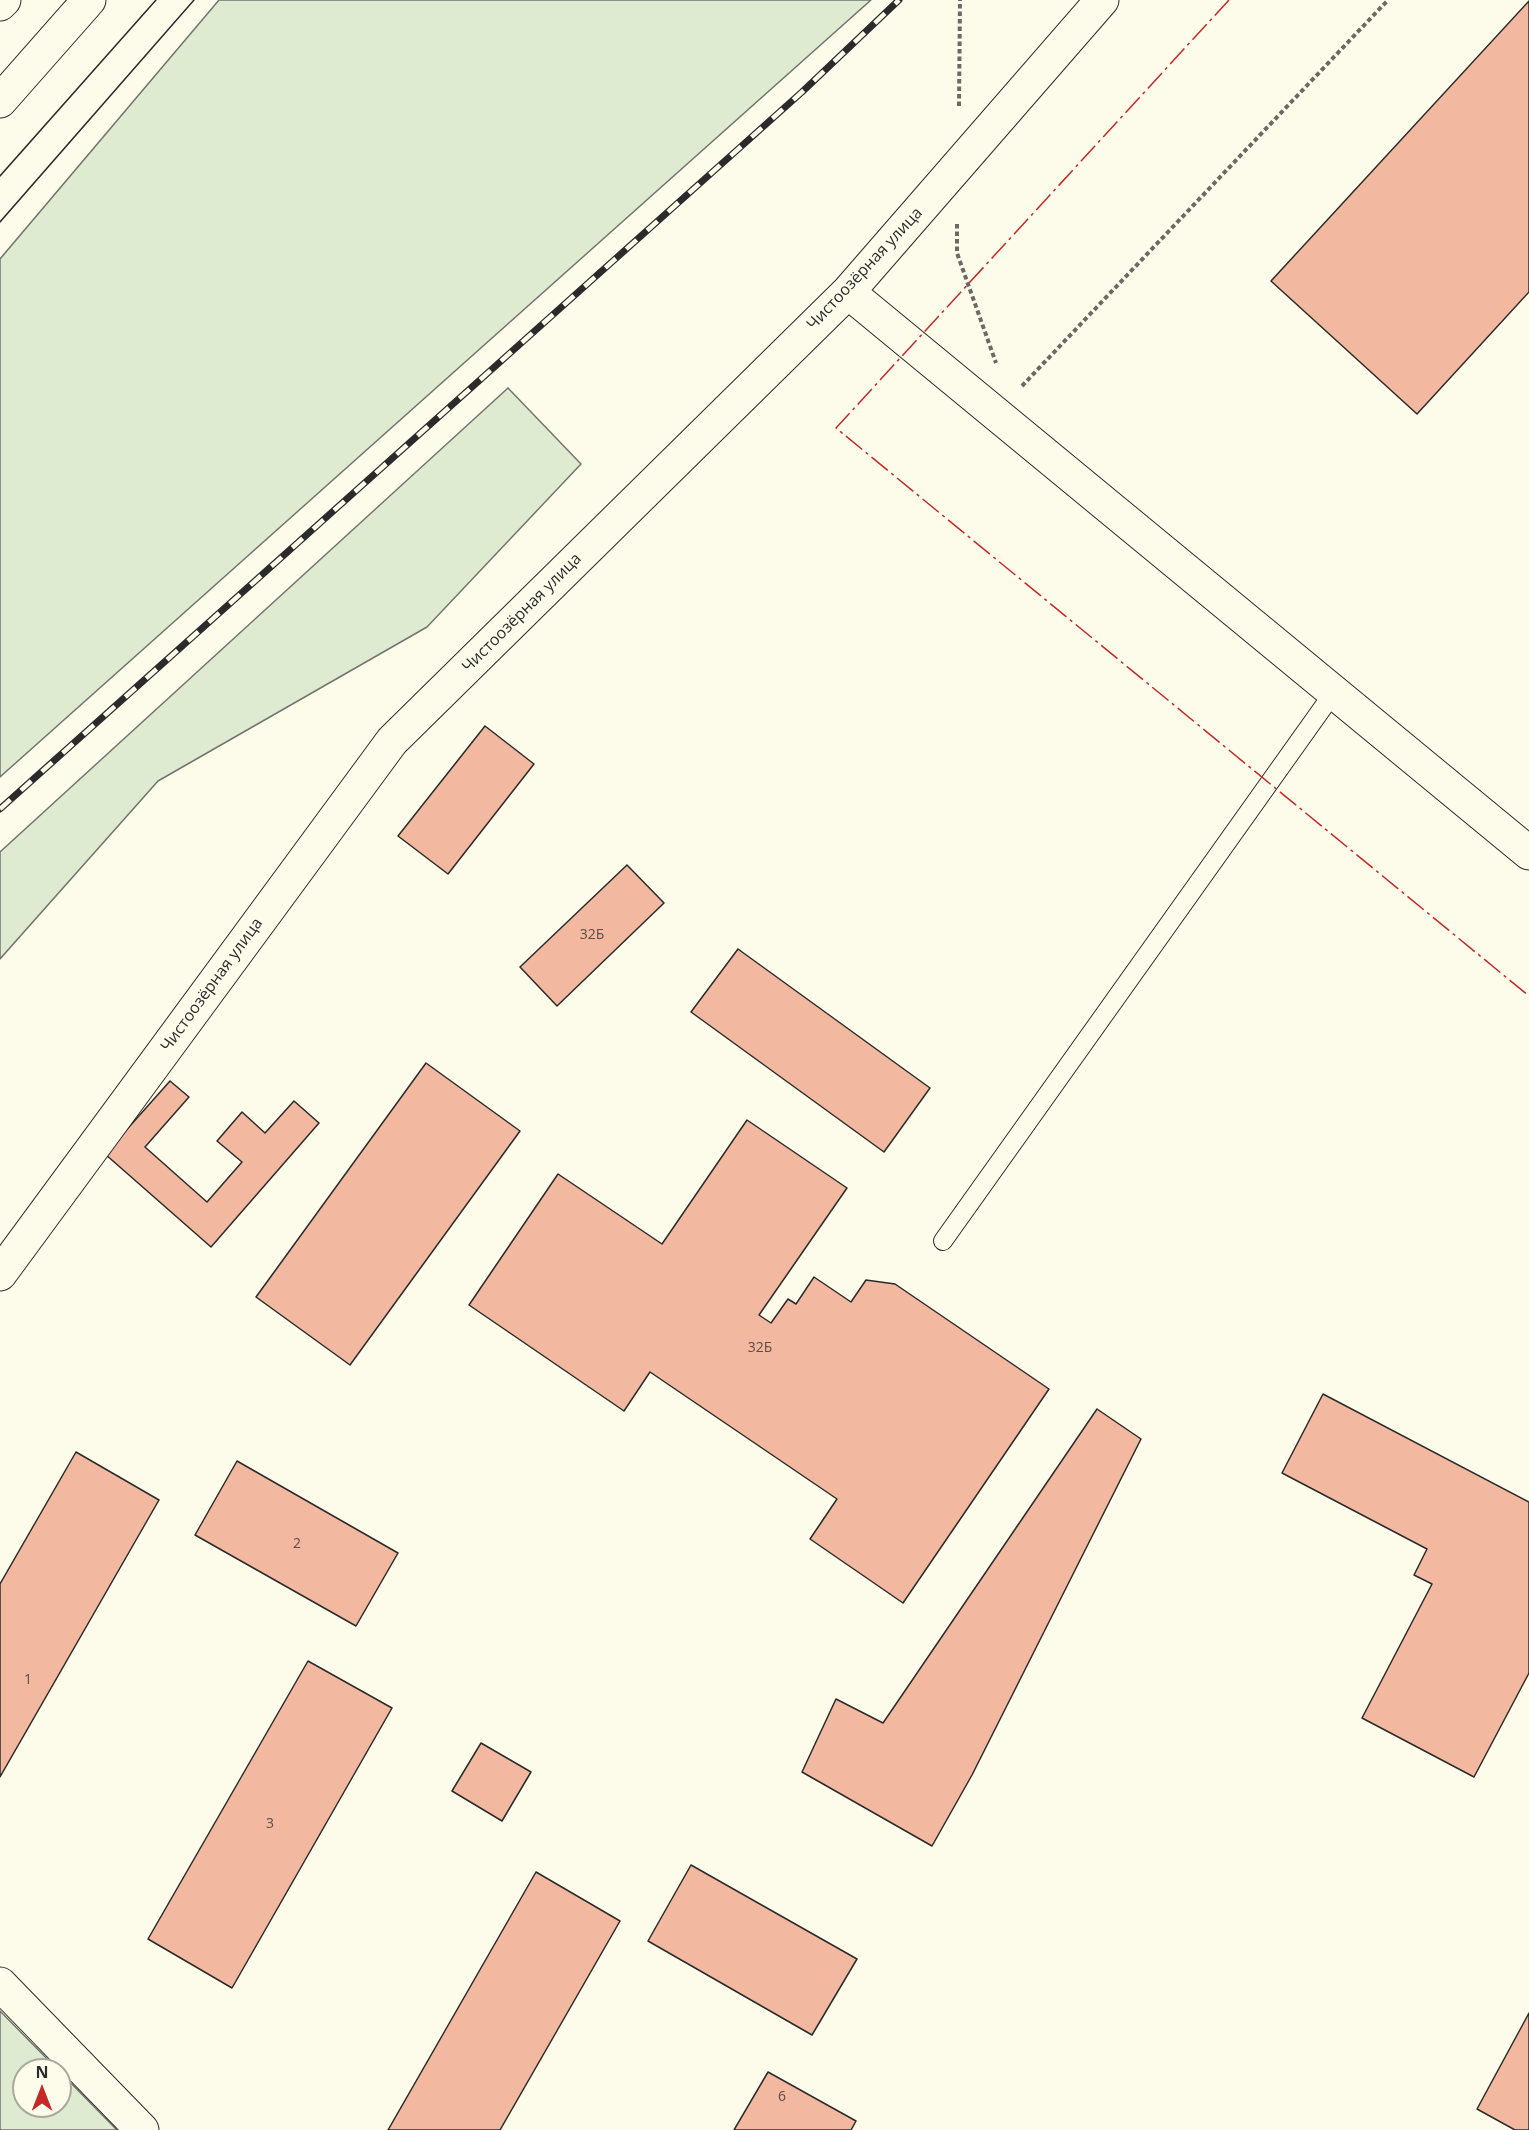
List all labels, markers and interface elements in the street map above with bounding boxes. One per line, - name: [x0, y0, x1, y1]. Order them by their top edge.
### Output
- street label: Чистоозёрная улица: [803, 204, 927, 334]
- street label: Чистоозёрная улица: [458, 549, 586, 677]
- street label: Чистоозёрная улица: [157, 914, 267, 1056]
- house number: 32Б: [580, 927, 604, 943]
- house number: 32Б: [748, 1340, 772, 1356]
- house number: 2: [293, 1536, 301, 1552]
- house number: 1: [24, 1672, 32, 1688]
- house number: 3: [266, 1816, 274, 1832]
- north arrow: [12, 2058, 72, 2118]
- text: N: [35, 2061, 49, 2083]
- house number: 6: [778, 2089, 786, 2105]

